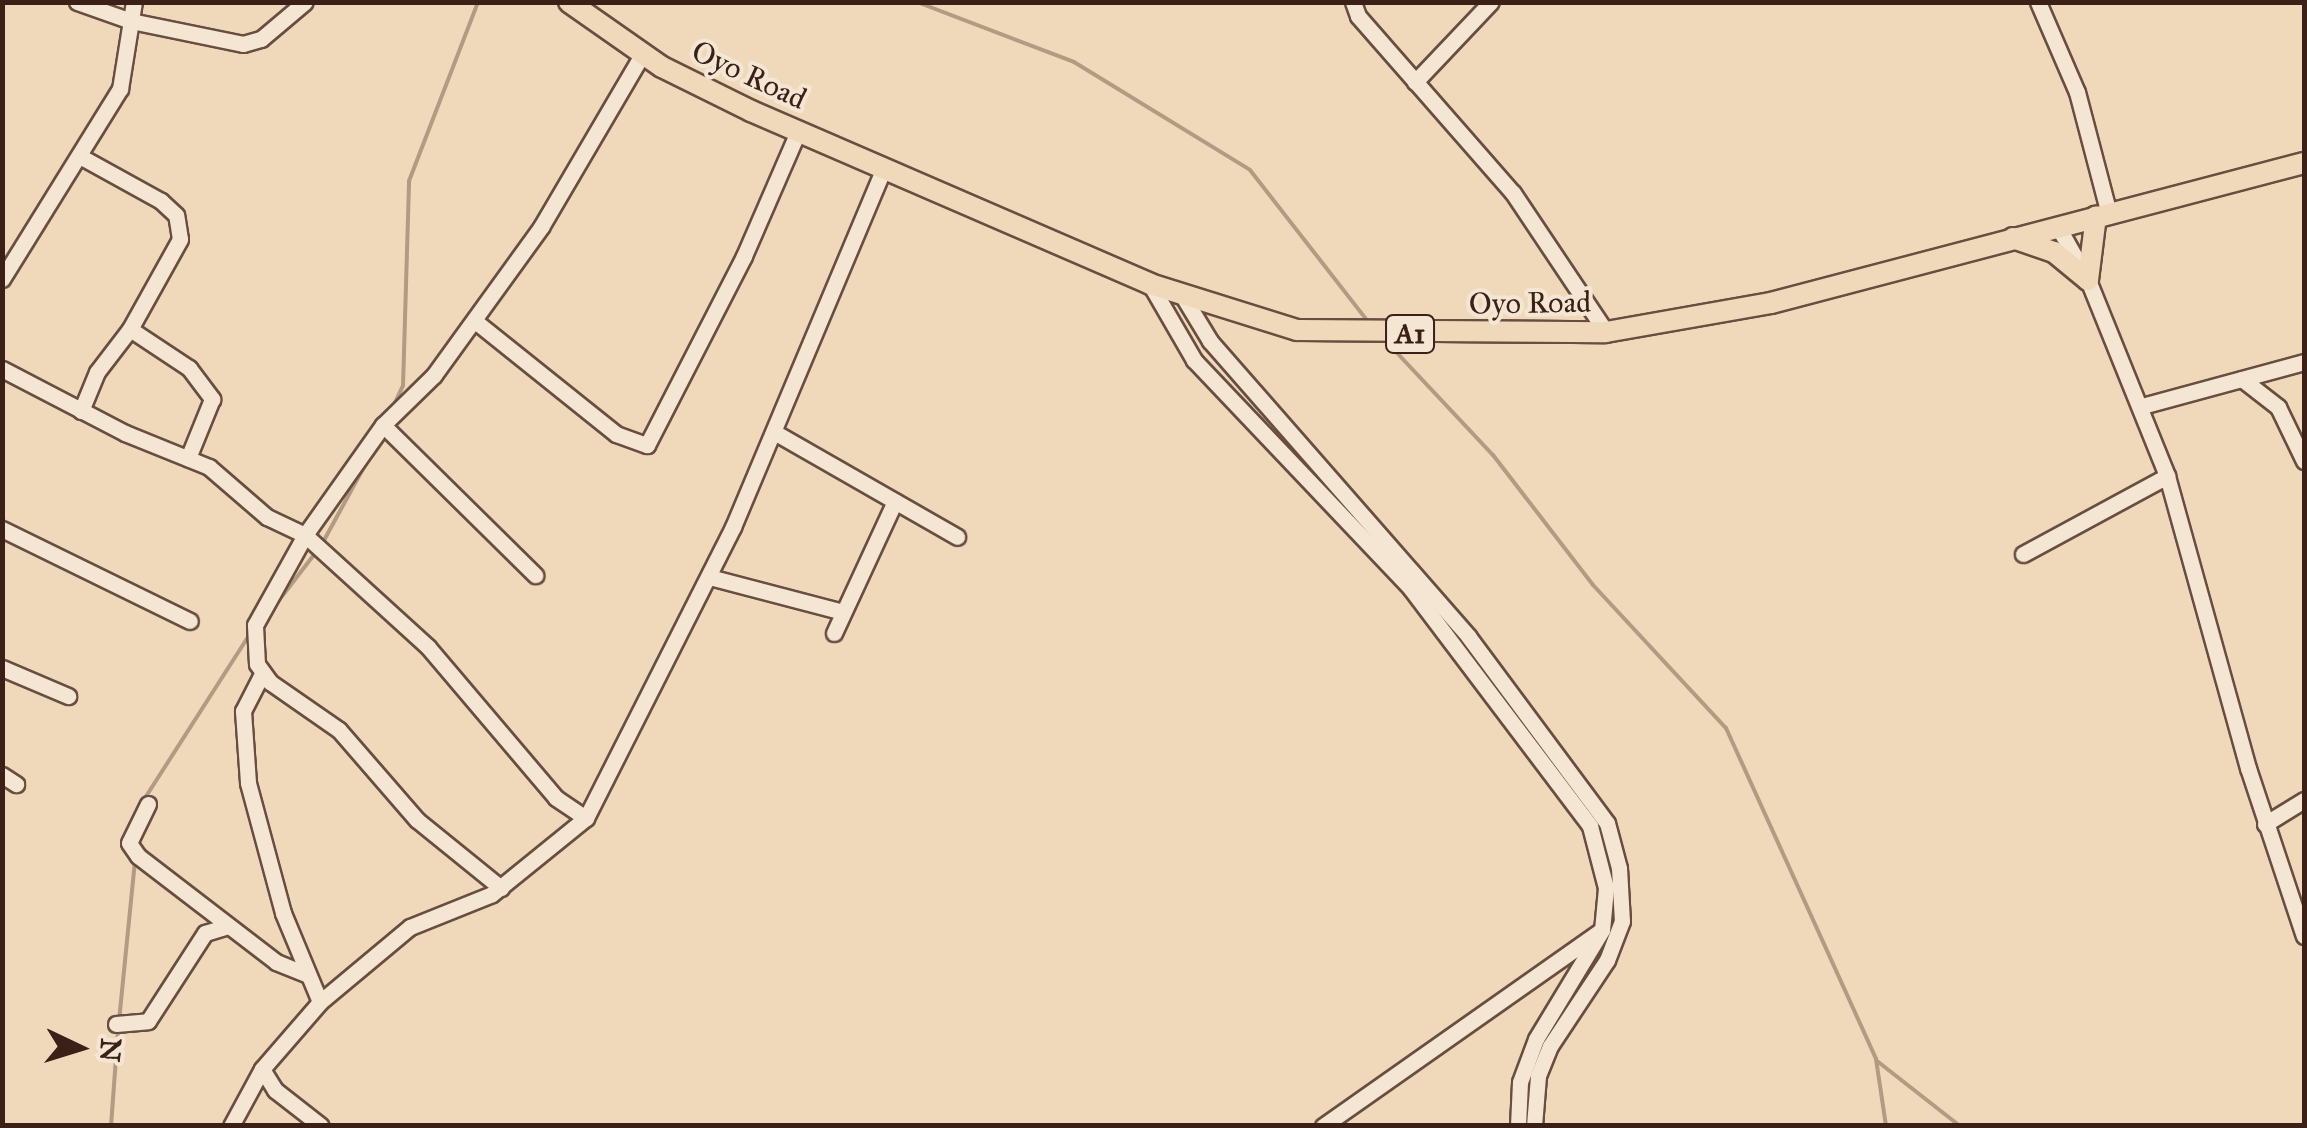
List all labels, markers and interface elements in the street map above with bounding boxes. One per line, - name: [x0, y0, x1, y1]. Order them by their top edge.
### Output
- street label: Oyo Road: [686, 33, 812, 117]
- street label: Oyo Road: [1468, 284, 1592, 322]
- road number: A1: [1385, 311, 1435, 357]
- north arrow: [30, 998, 130, 1098]
- text: N: [92, 1037, 129, 1063]

